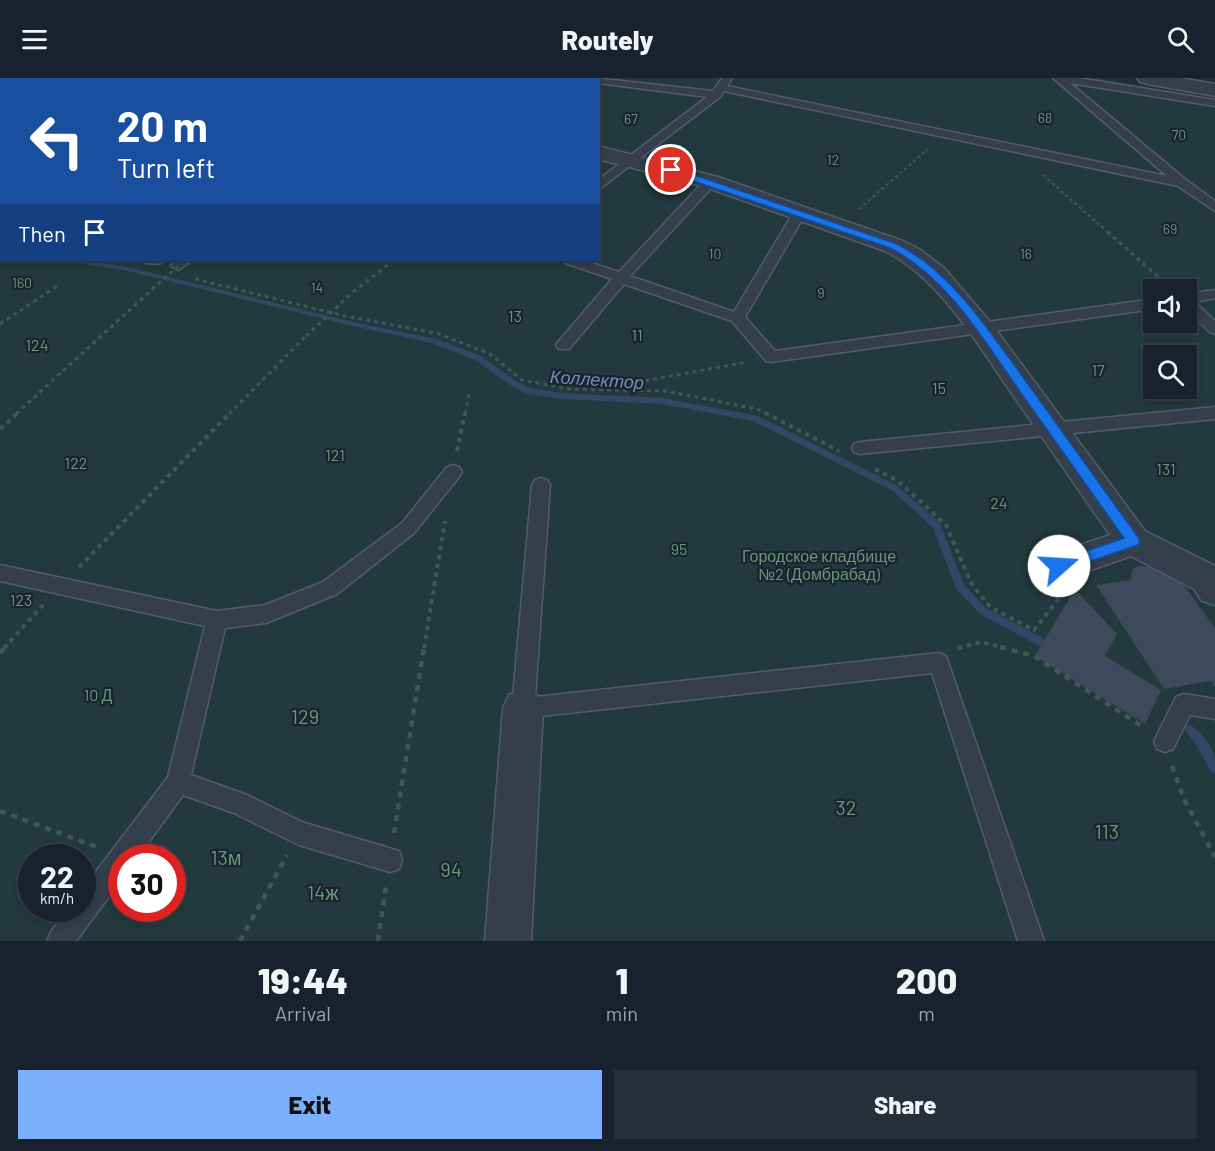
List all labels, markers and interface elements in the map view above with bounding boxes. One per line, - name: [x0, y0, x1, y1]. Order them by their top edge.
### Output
- icon: menu: [18, 23, 51, 56]
- text: Routely: [561, 23, 654, 55]
- icon: search: [1164, 23, 1197, 56]
- text: 20 m: [117, 100, 208, 150]
- icon: left: [18, 102, 96, 180]
- park label: 68: [1038, 109, 1052, 126]
- park label: 67: [624, 110, 638, 127]
- park label: 70: [1172, 126, 1186, 143]
- pin: [645, 144, 696, 195]
- text: Turn left: [117, 151, 215, 183]
- park label: 12: [827, 151, 839, 168]
- icon: arrive: [654, 153, 687, 186]
- icon: arrive: [78, 216, 111, 249]
- text: Then: [18, 220, 66, 246]
- park label: 69: [1163, 220, 1177, 237]
- park label: 10: [709, 245, 721, 262]
- park label: 16: [1020, 245, 1032, 262]
- park label: 160: [12, 274, 32, 291]
- park label: 14: [311, 279, 323, 296]
- map controls: [1143, 279, 1197, 399]
- button: sound: [1143, 279, 1197, 333]
- park label: 9: [817, 284, 825, 301]
- park label: 13: [508, 306, 522, 325]
- park label: 11: [631, 325, 643, 344]
- park label: 124: [26, 335, 49, 354]
- button: search: [1143, 345, 1197, 399]
- park label: 17: [1091, 360, 1105, 379]
- water label: Коллектор: [549, 365, 645, 393]
- park label: 15: [932, 378, 946, 397]
- park label: 121: [325, 445, 345, 464]
- park label: 122: [65, 453, 87, 472]
- park label: 131: [1156, 459, 1176, 478]
- park label: 24: [990, 493, 1008, 512]
- position arrow: [1027, 534, 1091, 598]
- park label: 95: [671, 539, 687, 558]
- park label: Городское кладбище №2 (Домбрабад): [742, 546, 896, 583]
- park label: 123: [10, 590, 32, 609]
- park label: 10 Д: [84, 685, 112, 704]
- park label: 129: [291, 704, 319, 728]
- park label: 32: [835, 795, 857, 819]
- park label: 113: [1095, 819, 1119, 843]
- speed limit sign: 30: [108, 844, 186, 922]
- park label: 13м: [210, 845, 242, 869]
- park label: 94: [440, 857, 462, 881]
- text: 22: [40, 858, 74, 894]
- park label: 14ж: [307, 880, 339, 904]
- text: km/h: [40, 889, 74, 907]
- text: 19:44: [258, 958, 348, 1001]
- text: 1: [616, 958, 628, 1001]
- text: 200: [896, 958, 957, 1001]
- text: Arrival: [275, 1001, 331, 1025]
- text: min: [606, 1001, 638, 1025]
- text: m: [918, 1001, 935, 1025]
- button: Exit: [18, 1070, 602, 1139]
- button: Share: [614, 1070, 1197, 1139]

